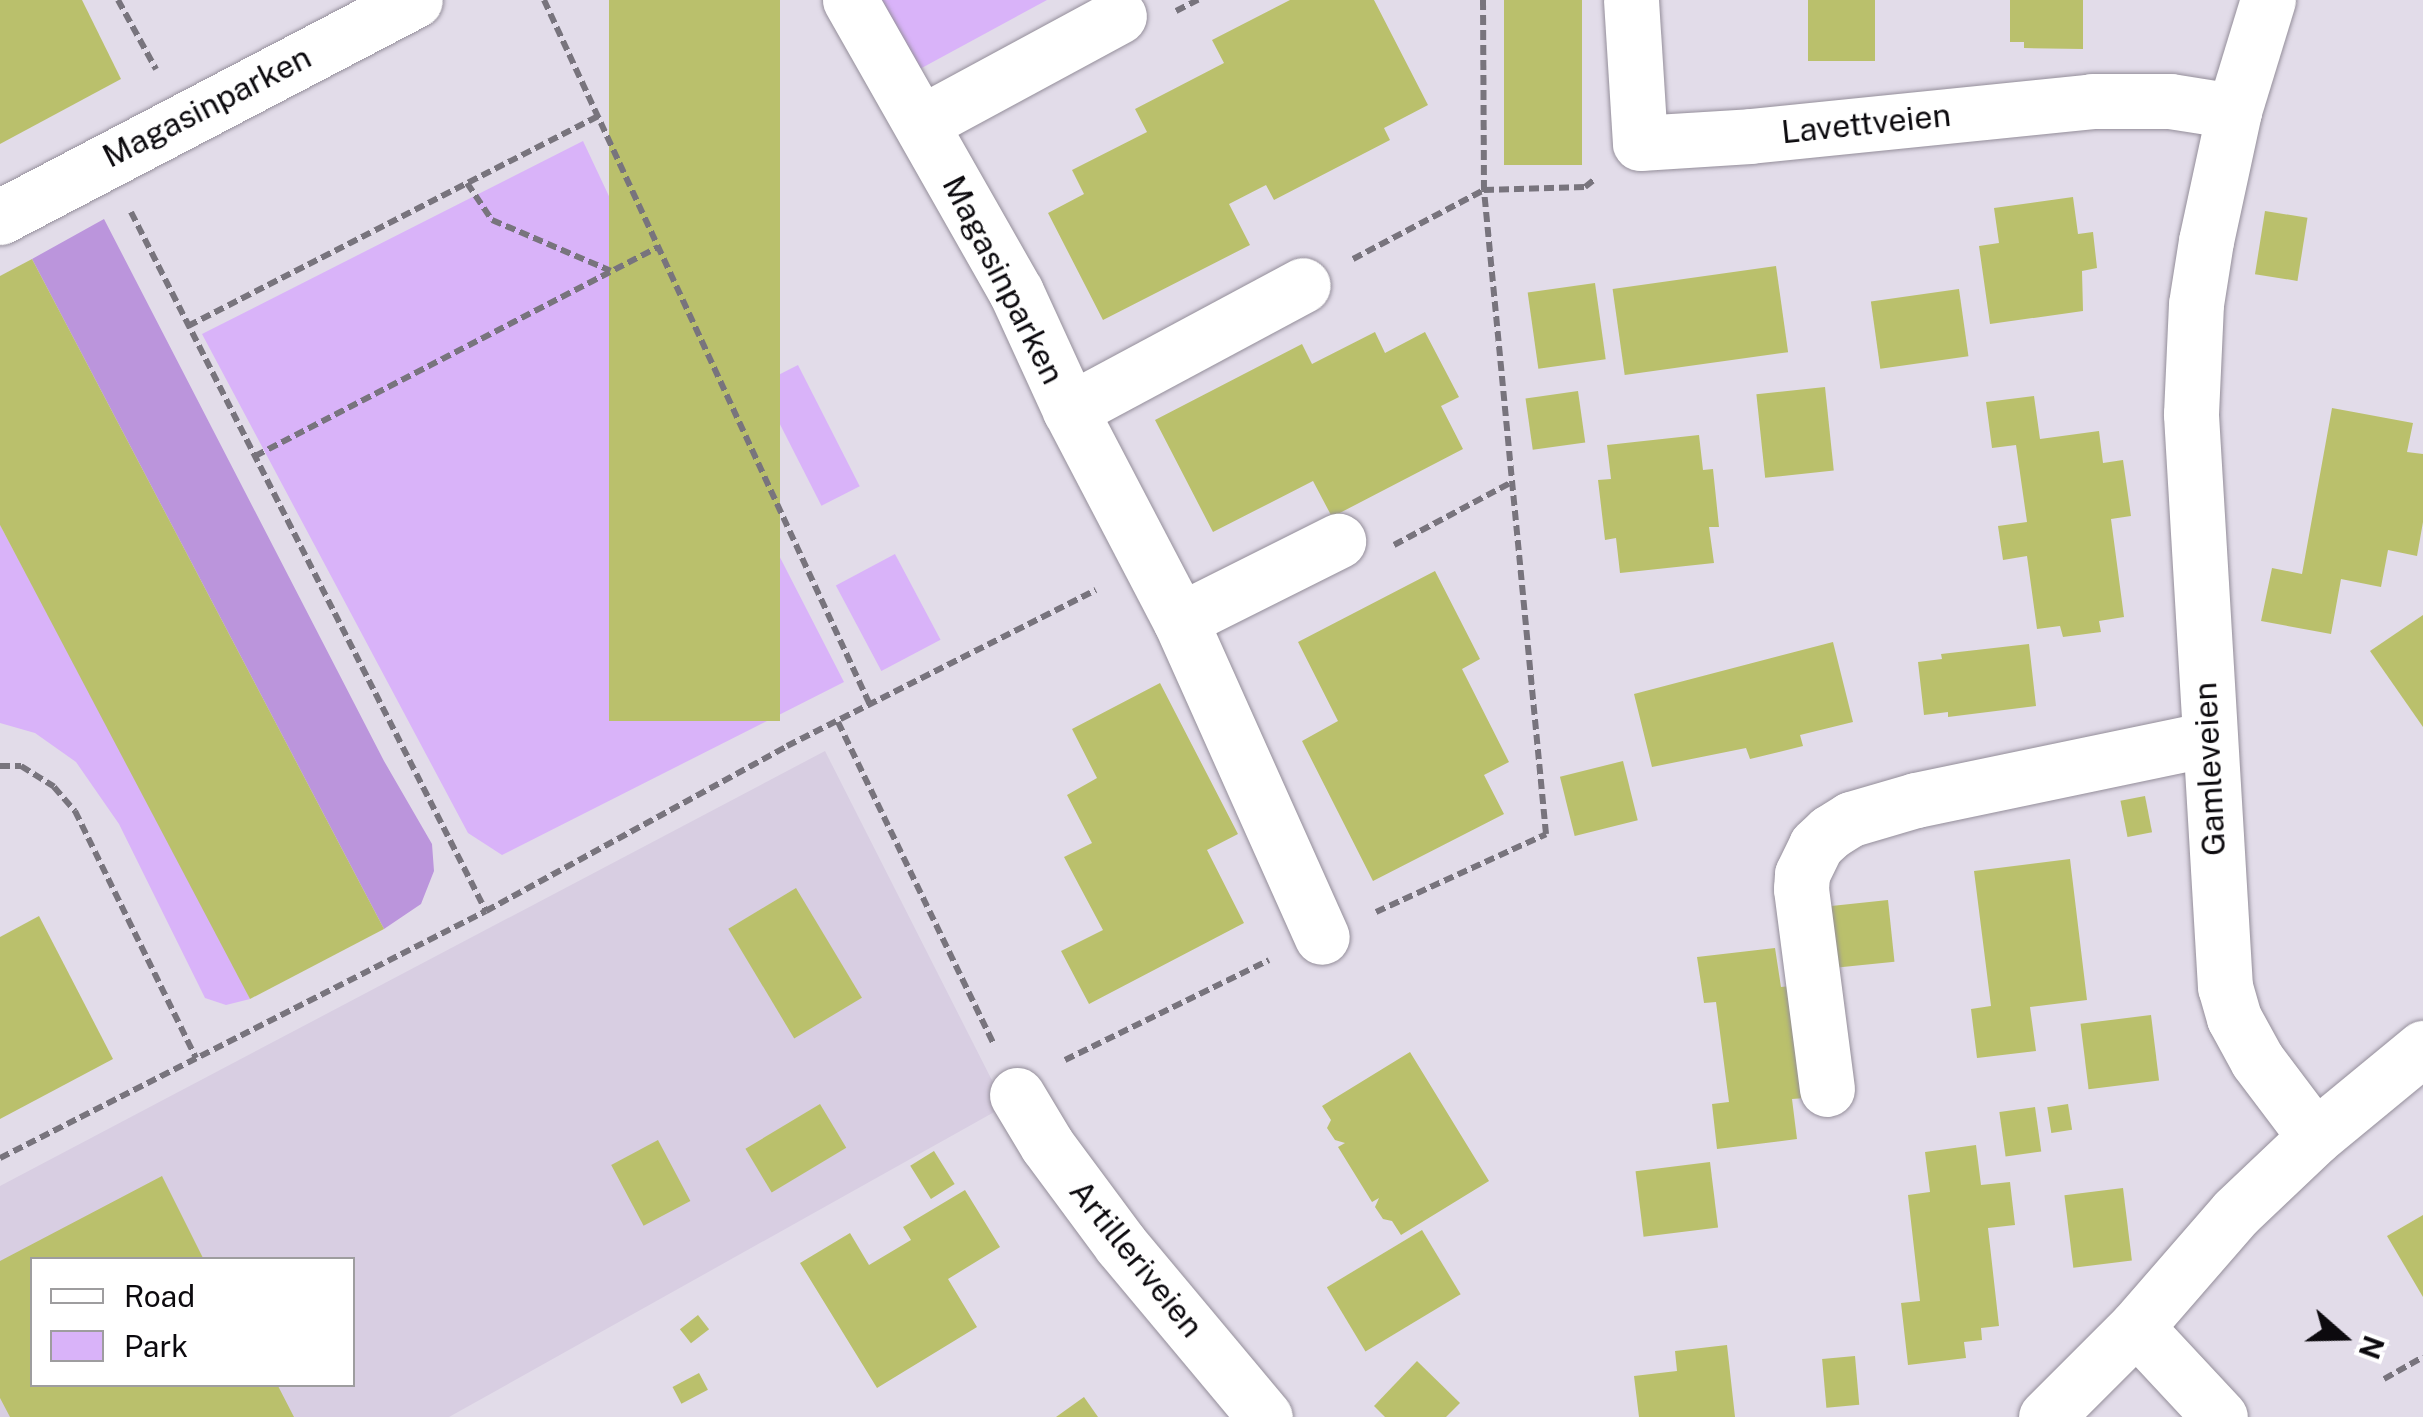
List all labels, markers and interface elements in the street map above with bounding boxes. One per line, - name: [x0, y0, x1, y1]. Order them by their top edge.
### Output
- street label: Magasinparken: [96, 38, 318, 176]
- street label: Lavettveien: [1779, 96, 1953, 152]
- street label: Magasinparken: [934, 169, 1072, 391]
- street label: Gamleveien: [2186, 681, 2234, 857]
- street label: Artilleriveien: [1061, 1173, 1211, 1345]
- legend: [30, 1257, 355, 1387]
- text: Road: [124, 1278, 195, 1314]
- north arrow: [2293, 1287, 2393, 1387]
- text: Park: [124, 1328, 188, 1364]
- text: N: [2352, 1331, 2391, 1363]

